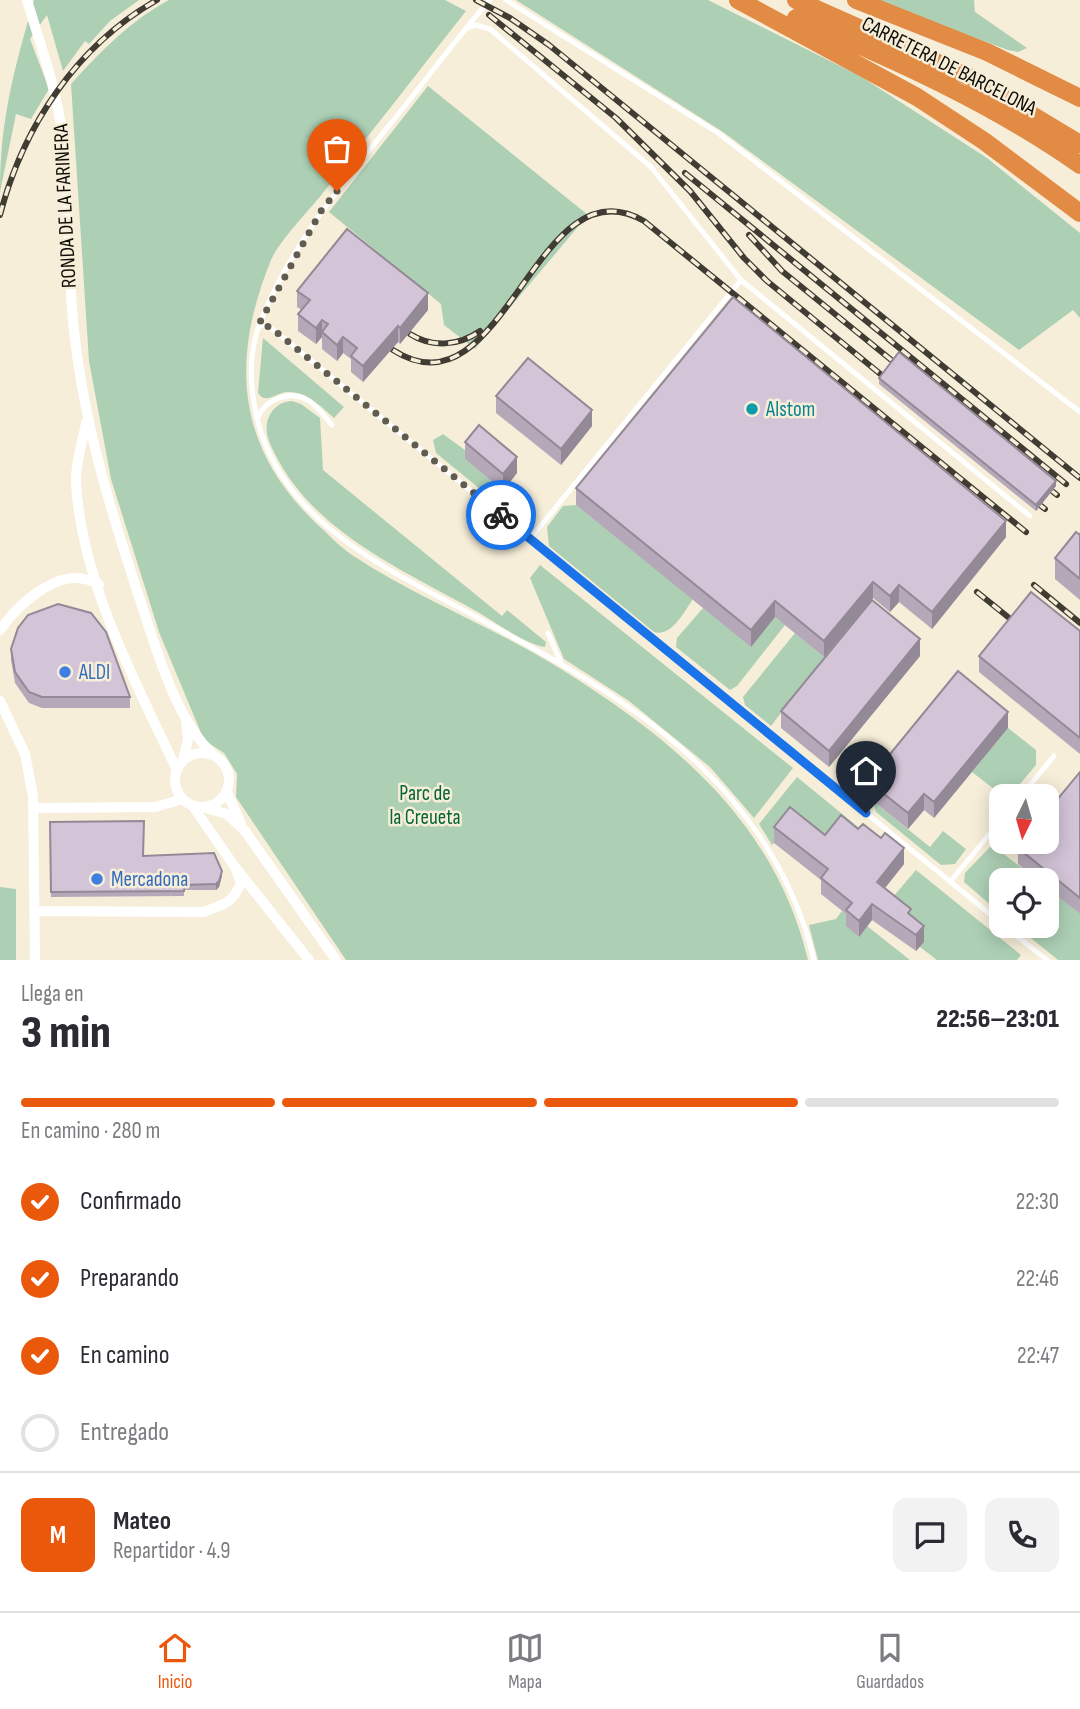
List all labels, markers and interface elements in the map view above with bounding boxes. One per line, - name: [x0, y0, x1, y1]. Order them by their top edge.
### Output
- street label: CARRETERA DE BARCELONA: [857, 11, 1041, 121]
- pin: [307, 119, 367, 191]
- street label: RONDA DE LA FARINERA: [48, 122, 82, 289]
- icon: bag: [318, 130, 356, 168]
- place label: Alstom: [765, 397, 815, 422]
- marker: Alstom: [744, 401, 760, 417]
- courier: [466, 480, 536, 550]
- icon: bike: [482, 496, 520, 534]
- place label: ALDI: [78, 660, 110, 685]
- marker: ALDI: [57, 664, 73, 680]
- pin: [836, 741, 896, 813]
- icon: home: [847, 752, 885, 790]
- park label: Parc de la Creueta: [389, 781, 461, 830]
- north arrow: [989, 784, 1059, 854]
- map controls: [989, 784, 1059, 938]
- place label: Mercadona: [111, 867, 188, 892]
- button: locate: [989, 868, 1059, 938]
- marker: Mercadona: [89, 871, 105, 887]
- text: Llega en: [21, 980, 84, 1008]
- text: 22:56–23:01: [936, 1004, 1059, 1035]
- text: 3 min: [21, 1006, 111, 1061]
- text: En camino · 280 m: [21, 1117, 160, 1145]
- icon: check: [21, 1183, 59, 1221]
- text: Confirmado: [80, 1186, 181, 1217]
- text: 22:30: [1016, 1188, 1059, 1216]
- icon: check: [21, 1260, 59, 1298]
- text: Preparando: [80, 1263, 179, 1294]
- text: 22:46: [1016, 1265, 1059, 1293]
- icon: check: [21, 1337, 59, 1375]
- text: En camino: [80, 1340, 170, 1371]
- text: 22:47: [1017, 1342, 1059, 1370]
- text: Entregado: [80, 1417, 169, 1448]
- button: chat: [893, 1498, 967, 1572]
- button: phone: [985, 1498, 1059, 1572]
- text: Mateo: [113, 1506, 171, 1537]
- text: M: [50, 1520, 66, 1551]
- text: Repartidor · 4.9: [113, 1537, 230, 1565]
- tab: Inicio: [156, 1629, 194, 1694]
- tab: Mapa: [506, 1629, 544, 1694]
- tab: Guardados: [856, 1629, 924, 1694]

